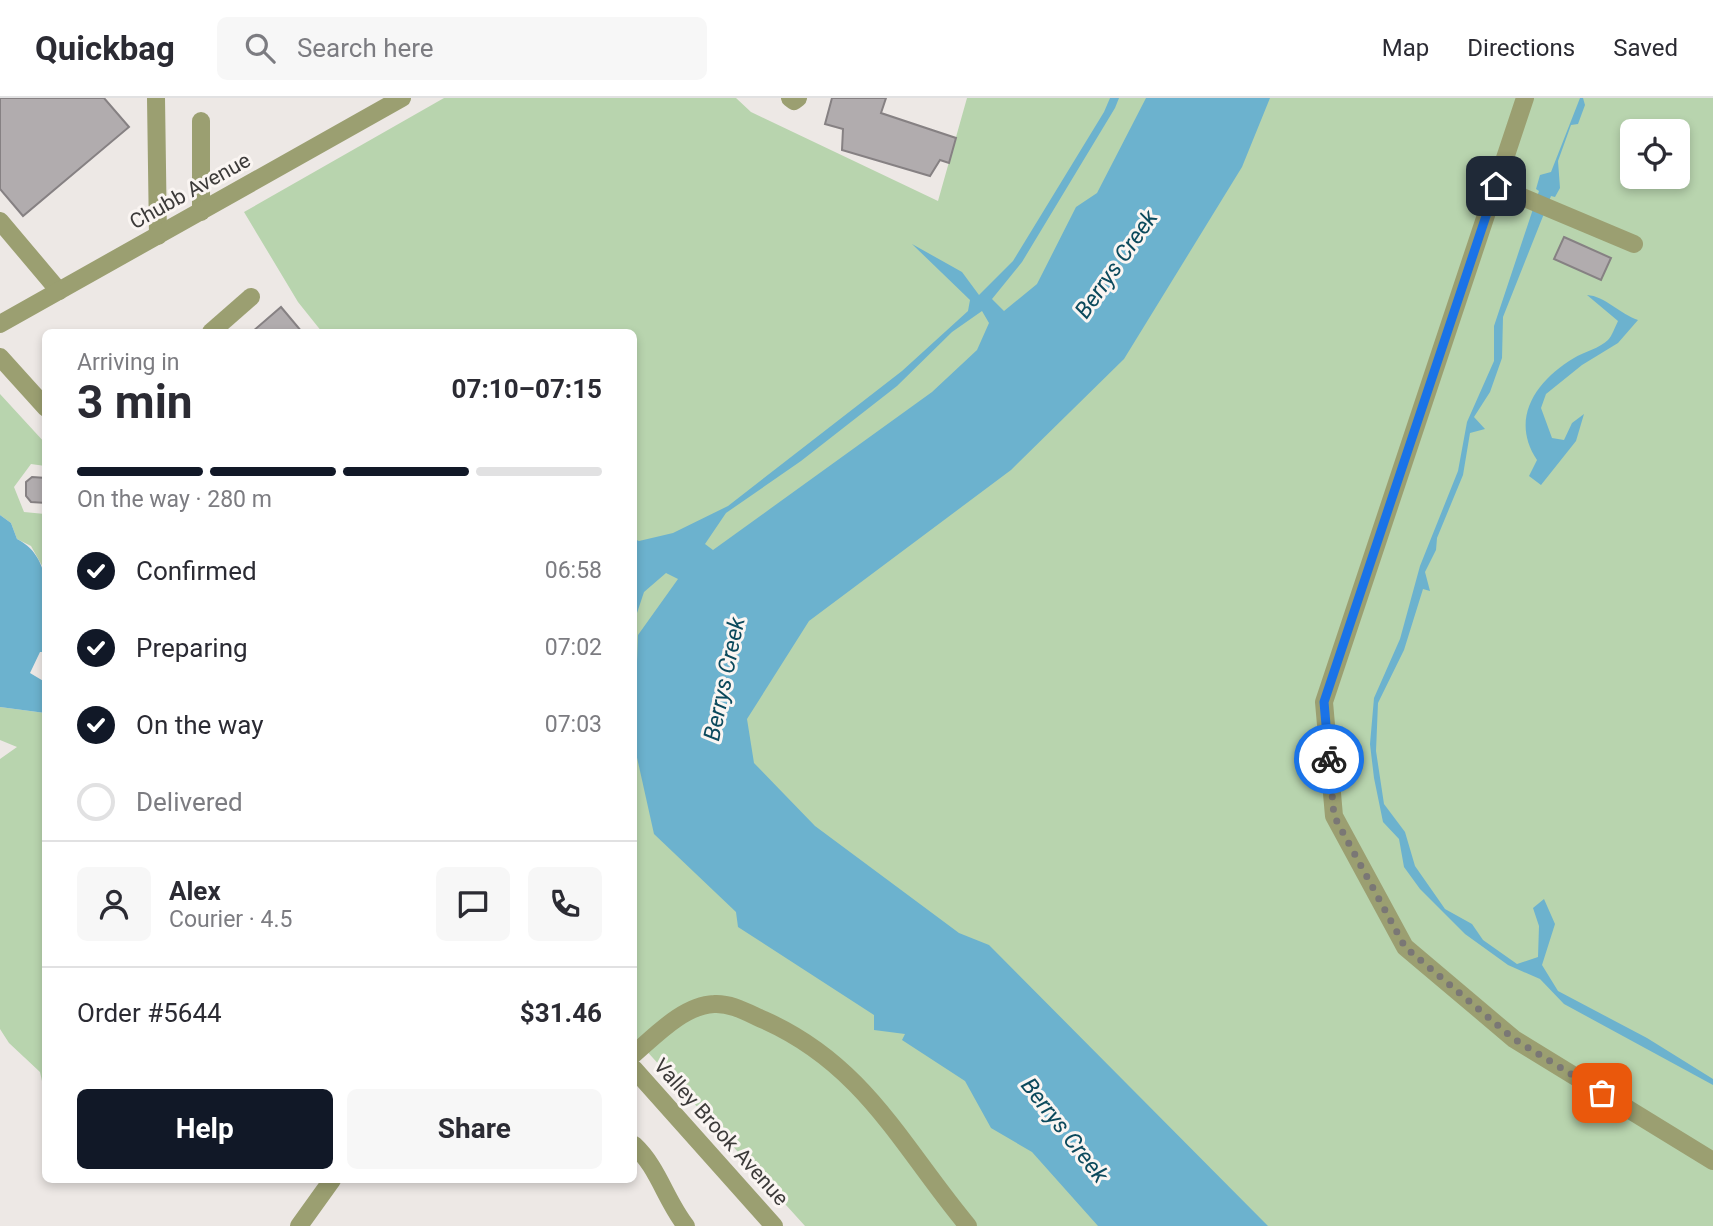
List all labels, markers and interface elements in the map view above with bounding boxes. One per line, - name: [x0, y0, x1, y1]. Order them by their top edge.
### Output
- search box: [217, 17, 707, 80]
- text: Quickbag: [35, 29, 175, 68]
- icon: search: [241, 29, 279, 67]
- text: Search here: [297, 33, 434, 63]
- text: Map: [1382, 34, 1429, 62]
- text: Directions: [1467, 34, 1575, 62]
- text: Saved: [1613, 34, 1678, 62]
- map controls: [1620, 119, 1690, 189]
- button: locate: [1620, 119, 1690, 189]
- street label: Chubb Avenue: [125, 148, 255, 234]
- pin: [1466, 156, 1526, 216]
- icon: home: [1477, 167, 1515, 205]
- water label: Berrys Creek: [1069, 205, 1164, 323]
- text: Arriving in: [77, 349, 180, 376]
- text: 07:10–07:15: [452, 374, 602, 404]
- text: 3 min: [77, 375, 193, 429]
- text: On the way · 280 m: [77, 486, 272, 513]
- icon: check: [77, 552, 115, 590]
- text: Confirmed: [136, 556, 257, 586]
- text: 06:58: [545, 557, 602, 584]
- water label: Berrys Creek: [698, 614, 751, 743]
- icon: check: [77, 629, 115, 667]
- text: Preparing: [136, 633, 248, 663]
- text: 07:02: [545, 634, 602, 661]
- icon: check: [77, 706, 115, 744]
- text: On the way: [136, 710, 264, 740]
- text: 07:03: [545, 711, 602, 738]
- courier: [1294, 724, 1364, 794]
- icon: bike: [1310, 740, 1348, 778]
- text: Delivered: [136, 787, 243, 817]
- button: person: [77, 867, 151, 941]
- button: chat: [436, 867, 510, 941]
- button: phone: [528, 867, 602, 941]
- text: Alex: [169, 876, 221, 906]
- text: Courier · 4.5: [169, 906, 292, 933]
- text: Order #5644: [77, 998, 222, 1028]
- text: $31.46: [520, 998, 602, 1028]
- street label: Valley Brook Avenue: [649, 1054, 793, 1210]
- pin: [1572, 1063, 1632, 1123]
- water label: Berrys Creek: [1015, 1073, 1114, 1189]
- icon: bag: [1583, 1074, 1621, 1112]
- button: Help: [77, 1089, 333, 1169]
- button: Share: [347, 1089, 602, 1169]

